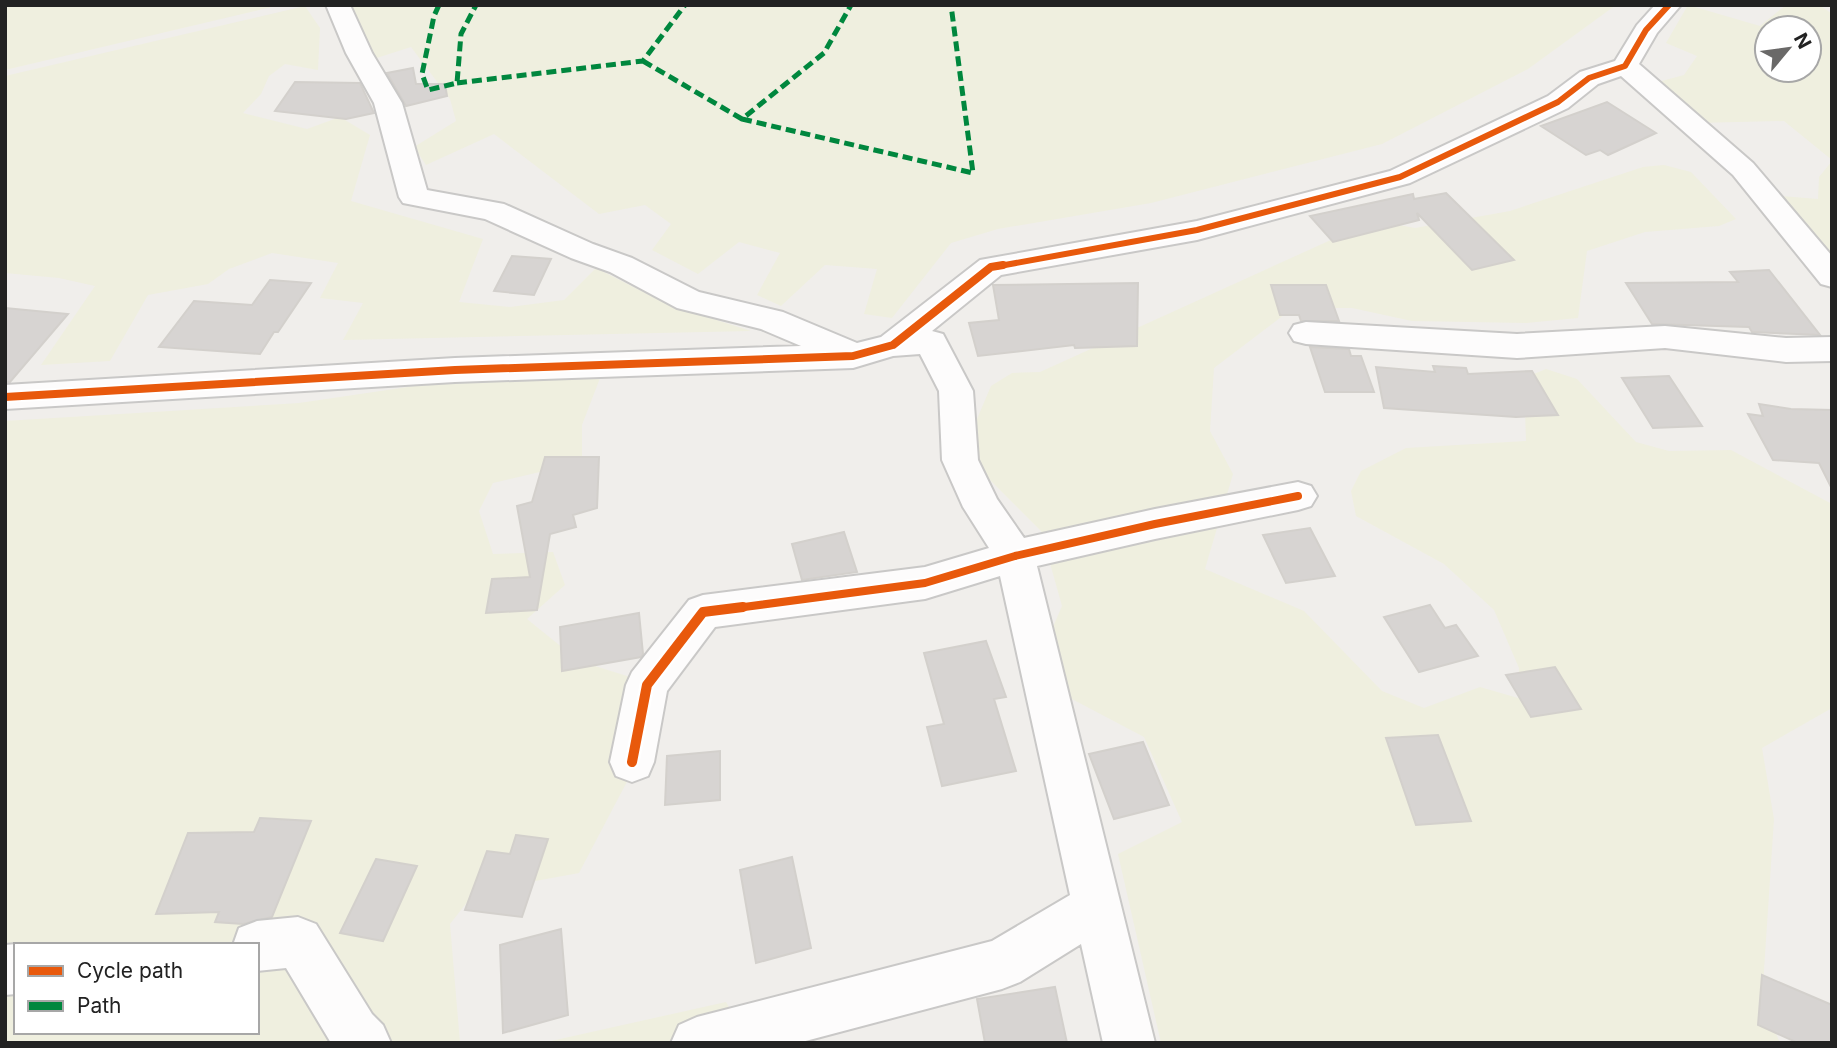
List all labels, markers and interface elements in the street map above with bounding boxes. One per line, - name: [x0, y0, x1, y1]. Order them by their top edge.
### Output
- north arrow: [1753, 14, 1823, 84]
- text: N: [1789, 29, 1816, 53]
- legend: [14, 943, 259, 1034]
- text: Cycle path: [77, 958, 183, 983]
- text: Path: [77, 993, 122, 1018]

